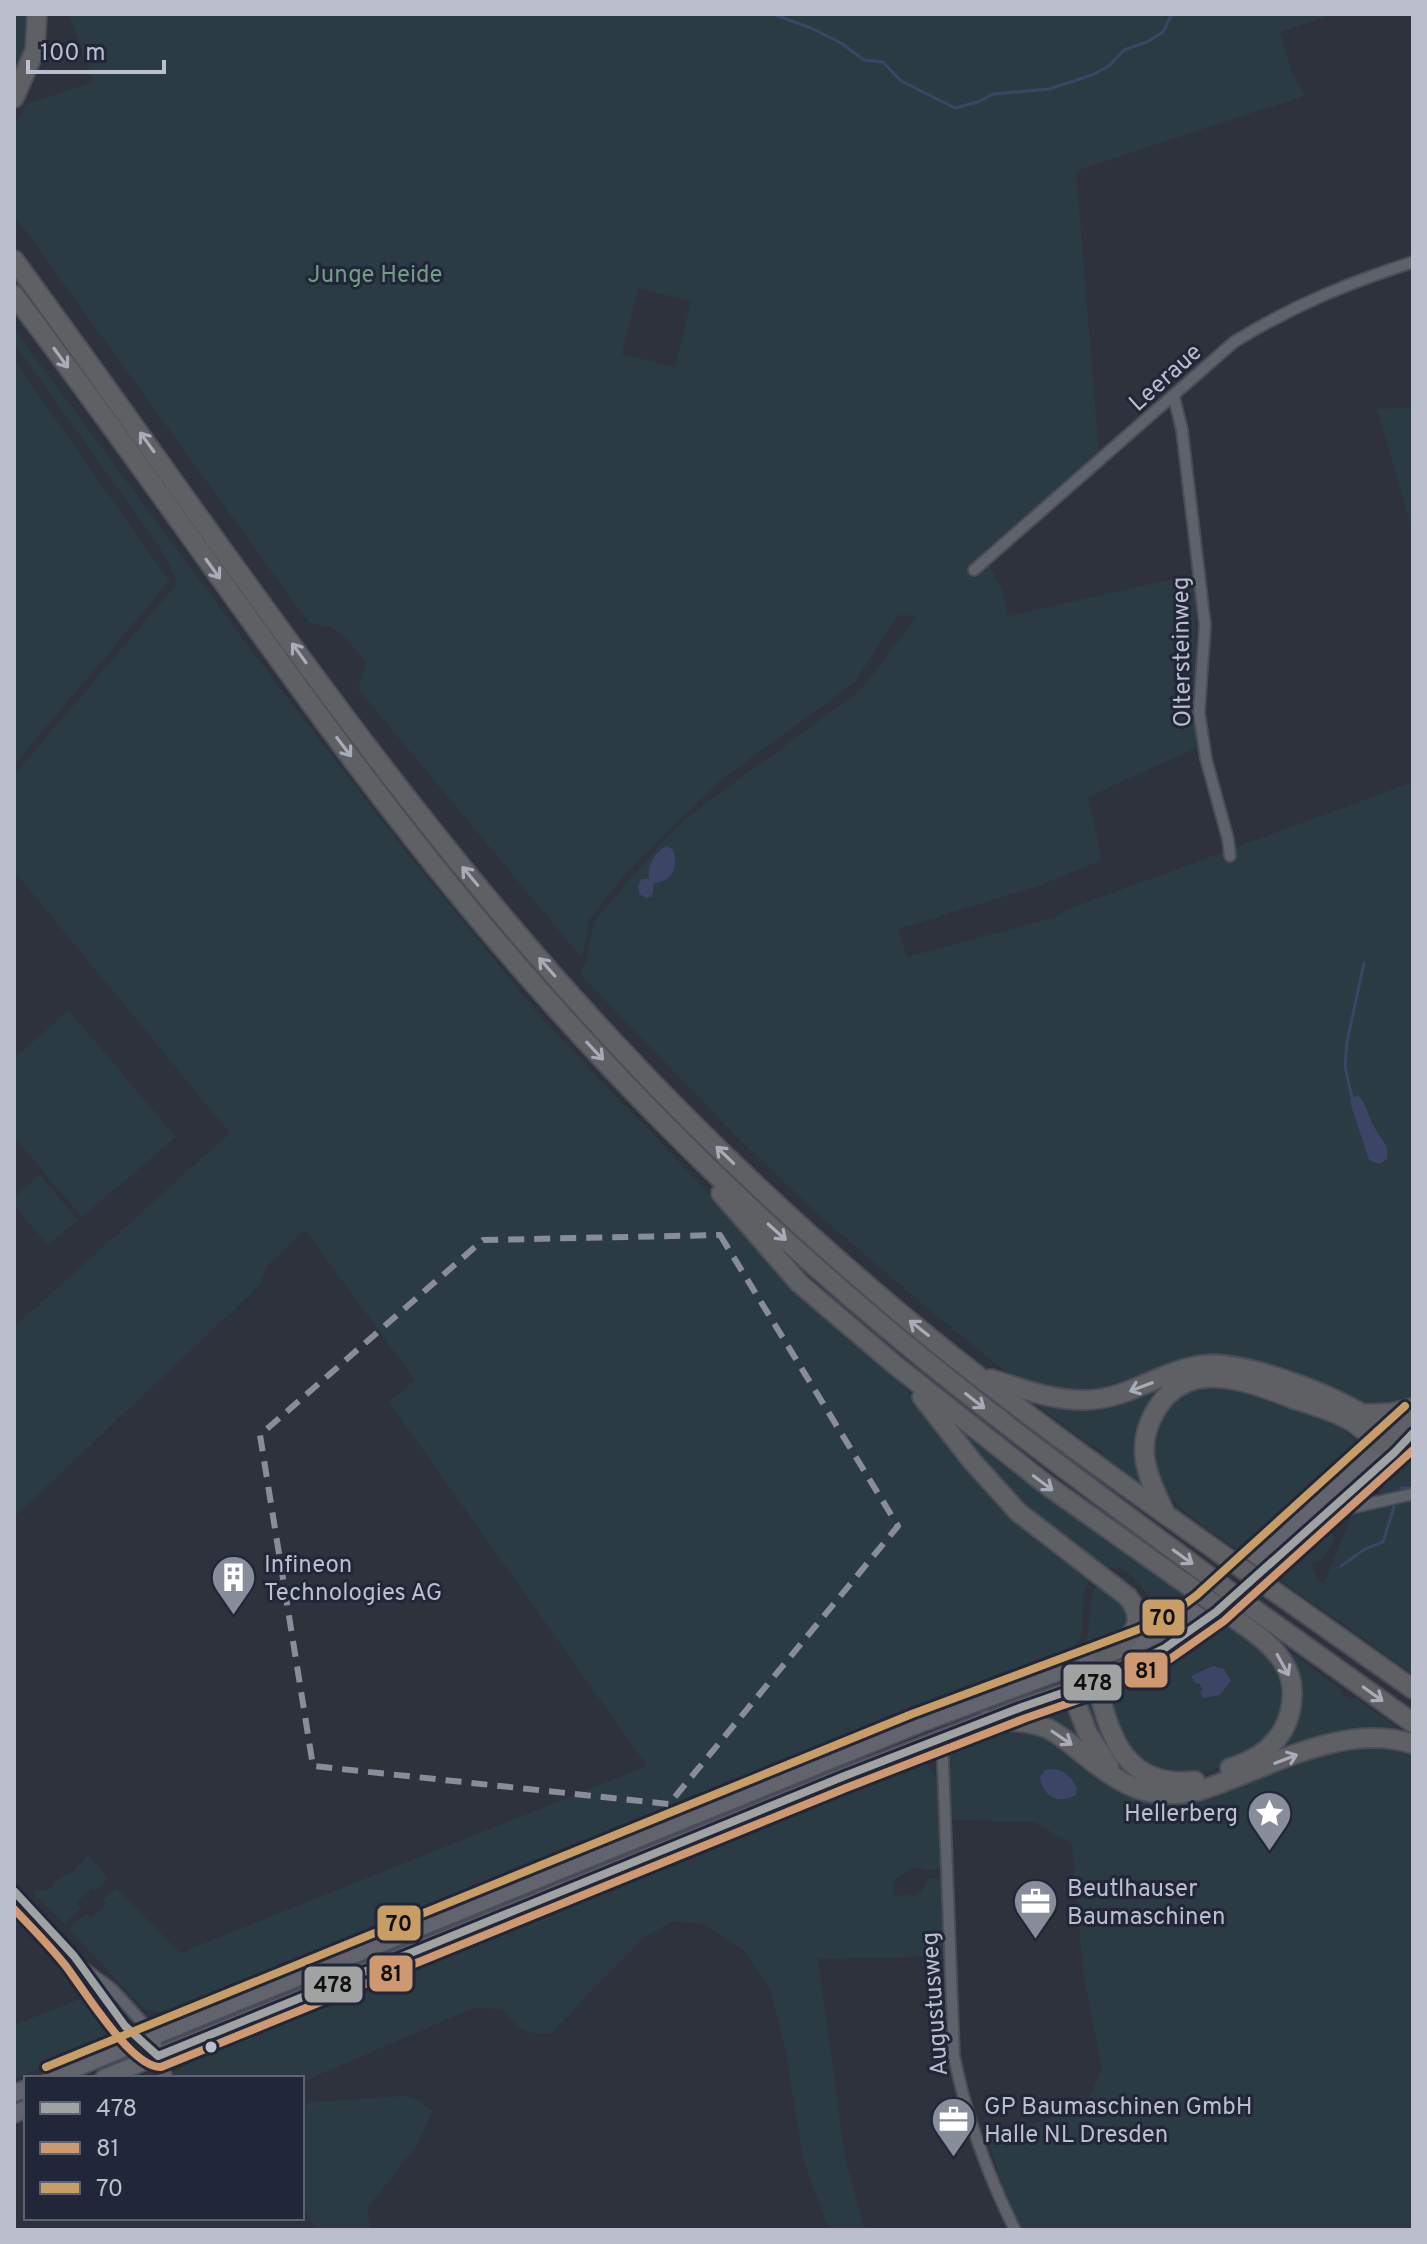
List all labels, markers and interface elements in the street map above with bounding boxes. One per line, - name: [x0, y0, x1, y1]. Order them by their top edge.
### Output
- scale bar: [28, 24, 164, 74]
- text: 100 m: [40, 39, 106, 69]
- park label: Junge Heide: [308, 261, 442, 291]
- street label: Leeraue: [1124, 338, 1209, 419]
- one-way arrow: [52, 346, 69, 368]
- one-way arrow: [139, 431, 155, 453]
- one-way arrow: [205, 557, 221, 579]
- street label: Oltersteinweg: [1167, 576, 1199, 728]
- one-way arrow: [290, 642, 307, 664]
- one-way arrow: [335, 736, 352, 757]
- one-way arrow: [461, 865, 479, 886]
- one-way arrow: [538, 957, 556, 977]
- one-way arrow: [586, 1040, 604, 1060]
- one-way arrow: [716, 1146, 735, 1165]
- one-way arrow: [767, 1223, 787, 1241]
- one-way arrow: [909, 1320, 930, 1337]
- one-way arrow: [1129, 1381, 1154, 1395]
- one-way arrow: [964, 1392, 985, 1409]
- one-way arrow: [1032, 1474, 1053, 1491]
- one-way arrow: [1172, 1548, 1193, 1565]
- place label: Infineon Technologies AG: [264, 1551, 442, 1609]
- building icon: Infineon Technologies AG: [209, 1554, 257, 1617]
- line badge: 70: [1141, 1598, 1186, 1637]
- text: 70: [1150, 1606, 1176, 1633]
- line badge: 81: [1123, 1651, 1169, 1689]
- one-way arrow: [1275, 1653, 1291, 1676]
- text: 81: [1135, 1659, 1157, 1686]
- line badge: 478: [1062, 1663, 1123, 1702]
- text: 478: [1073, 1671, 1113, 1698]
- one-way arrow: [1362, 1685, 1383, 1702]
- one-way arrow: [1050, 1730, 1072, 1746]
- one-way arrow: [1273, 1751, 1298, 1765]
- place icon: Hellerberg: [1245, 1789, 1293, 1852]
- place label: Hellerberg: [1124, 1800, 1238, 1830]
- place label: Beutlhauser Baumaschinen: [1067, 1875, 1226, 1933]
- office icon: Beutlhauser Baumaschinen: [1012, 1878, 1060, 1941]
- line badge: 70: [376, 1904, 422, 1942]
- text: 70: [386, 1912, 412, 1939]
- street label: Augustusweg: [916, 1931, 956, 2077]
- line badge: 81: [368, 1954, 414, 1993]
- text: 81: [380, 1962, 402, 1989]
- line badge: 478: [303, 1965, 364, 2004]
- text: 478: [313, 1973, 353, 2000]
- unlabelled marker: [203, 2039, 219, 2055]
- legend: [24, 2076, 304, 2220]
- place label: GP Baumaschinen GmbH Halle NL Dresden: [984, 2093, 1253, 2151]
- text: 478: [96, 2095, 137, 2125]
- office icon: GP Baumaschinen GmbH Halle NL Dresden: [929, 2096, 977, 2159]
- text: 81: [96, 2135, 120, 2165]
- text: 70: [96, 2175, 123, 2205]

